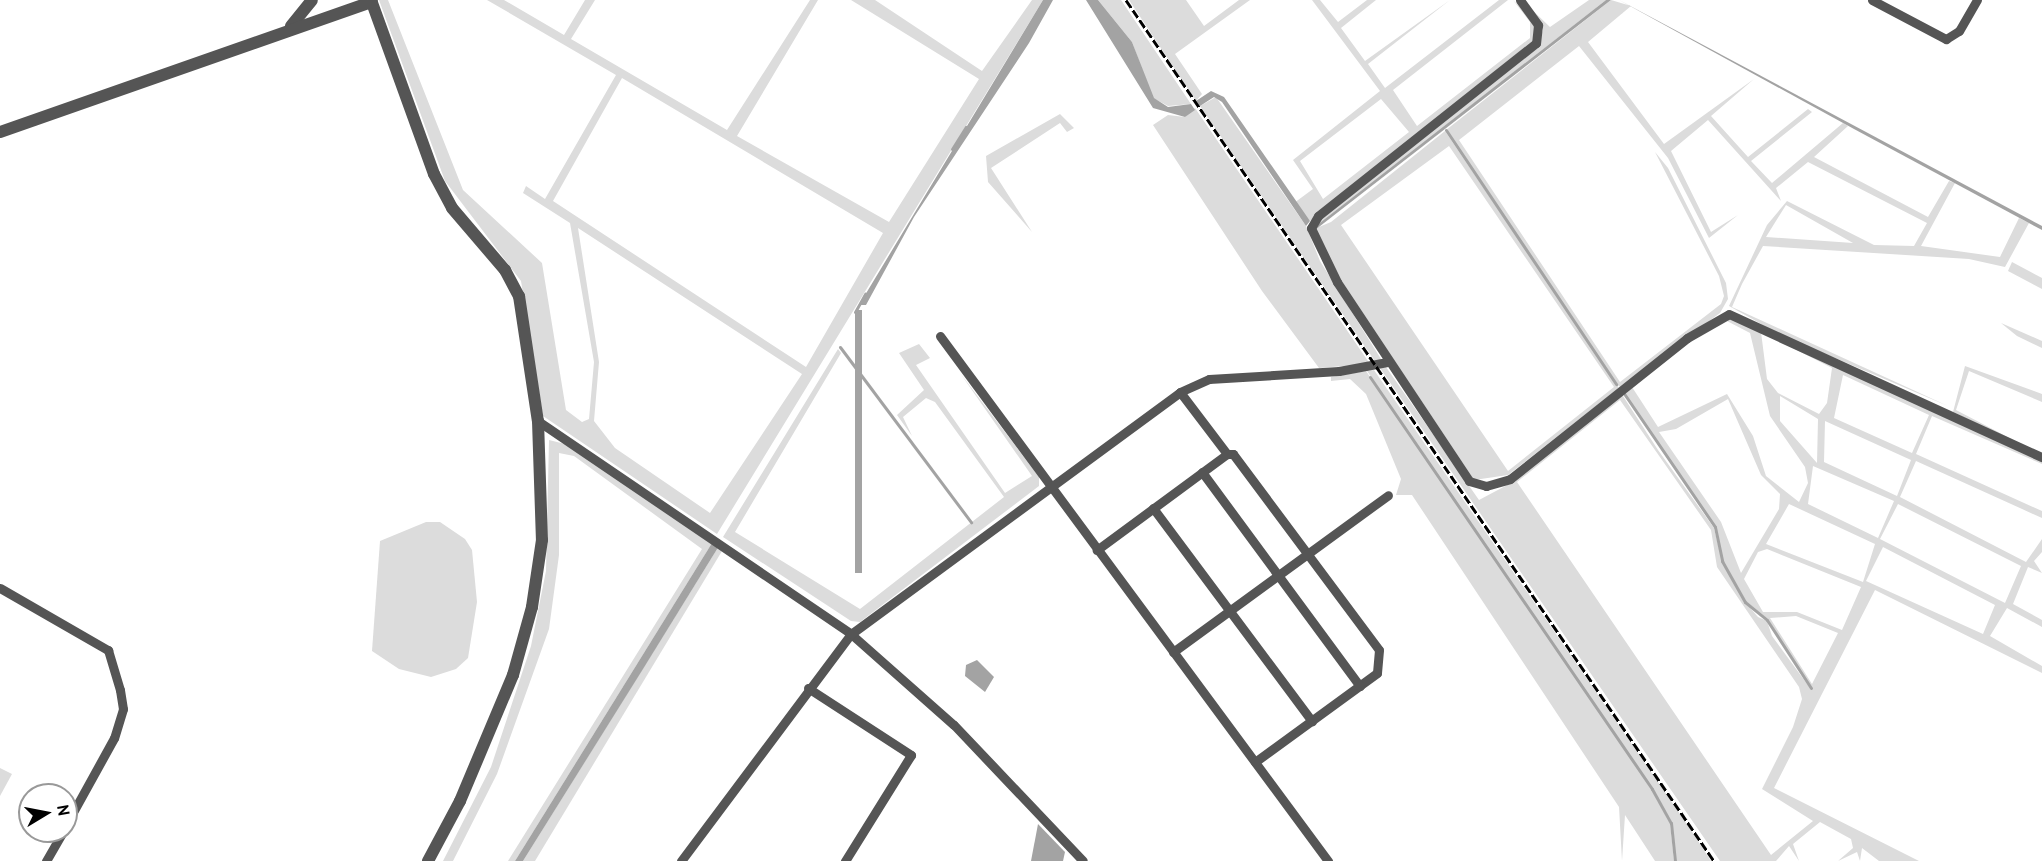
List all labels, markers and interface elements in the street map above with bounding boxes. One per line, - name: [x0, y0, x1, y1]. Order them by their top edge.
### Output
- north arrow: [18, 783, 78, 843]
- text: N: [53, 803, 75, 817]

